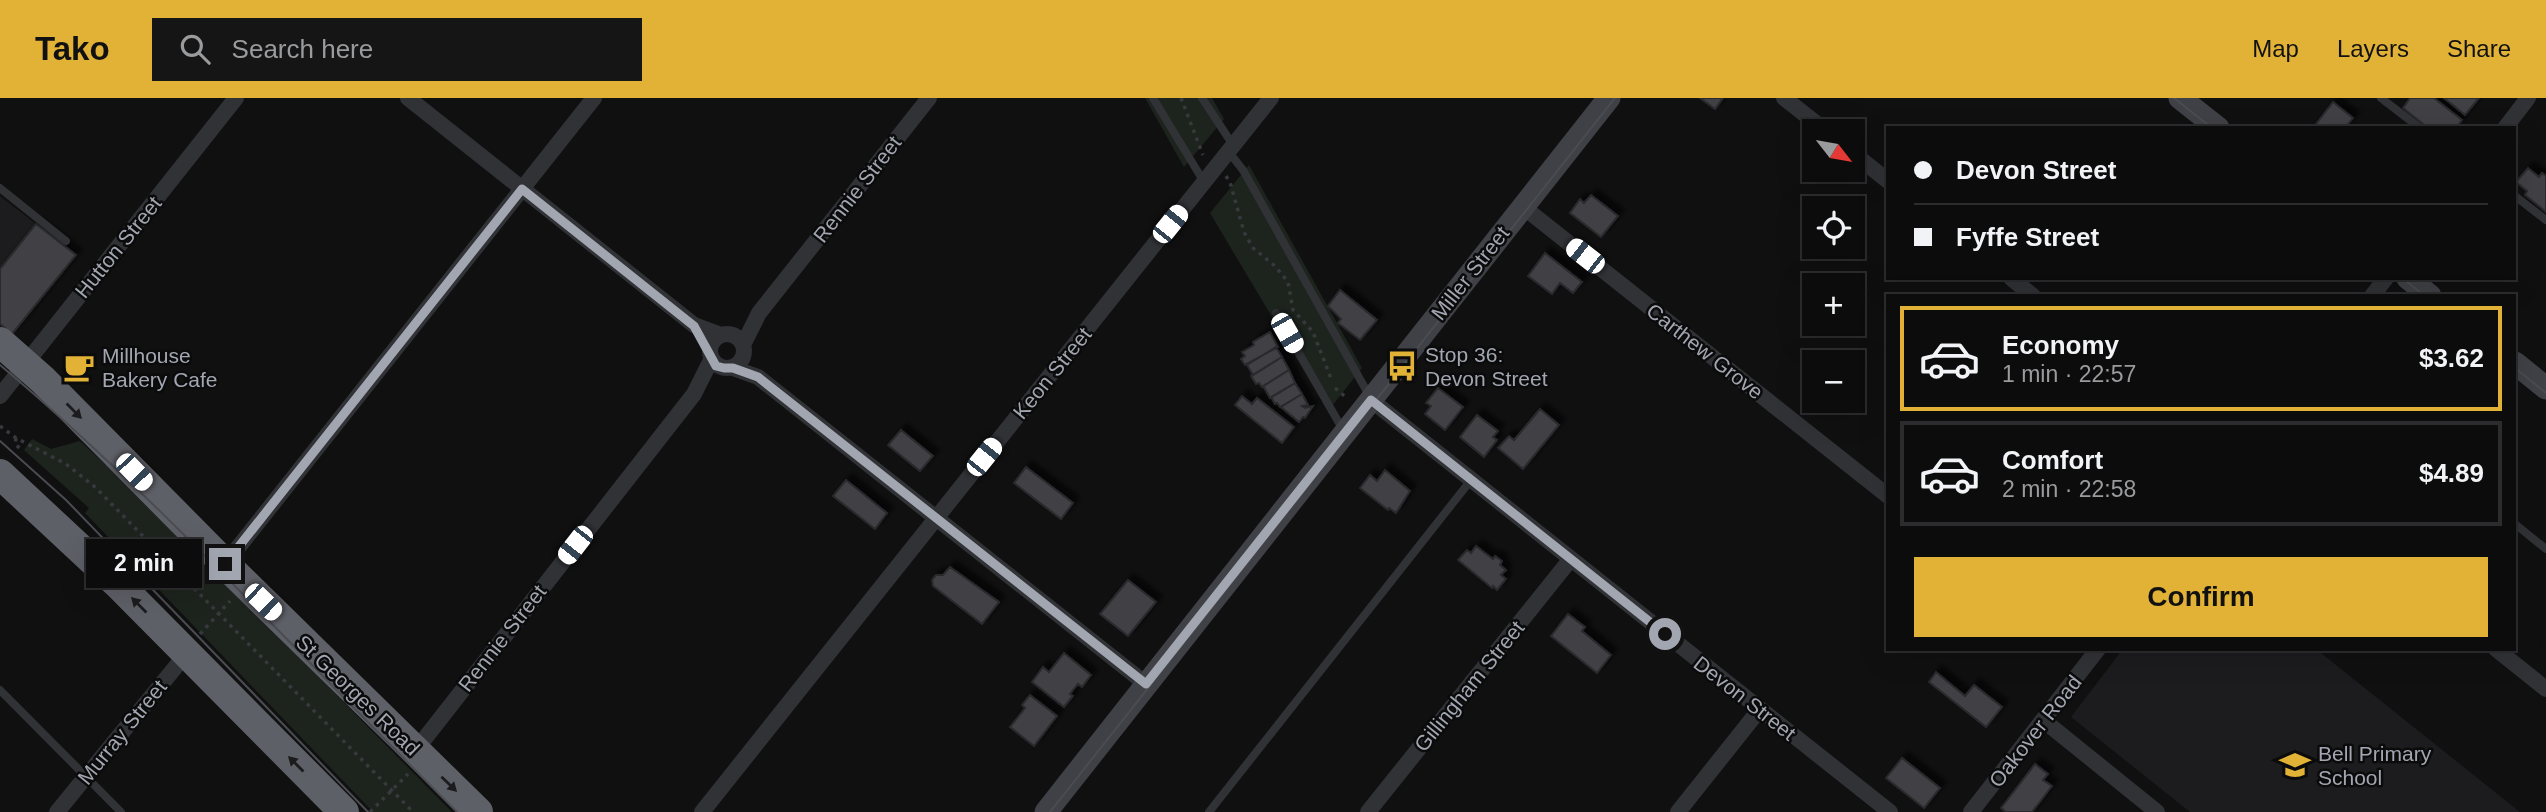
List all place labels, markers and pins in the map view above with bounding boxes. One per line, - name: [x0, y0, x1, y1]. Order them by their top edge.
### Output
- place label: Stop 36: Devon Street: [1425, 343, 1548, 390]
- place label: Millhouse Bakery Cafe: [102, 344, 218, 391]
- bus stop icon: Stop 36: Devon Street: [1385, 349, 1419, 383]
- cafe icon: Millhouse Bakery Cafe: [62, 350, 96, 384]
- place label: Bell Primary School: [2318, 742, 2432, 789]
- school or university icon: Bell Primary School: [2278, 748, 2312, 782]

